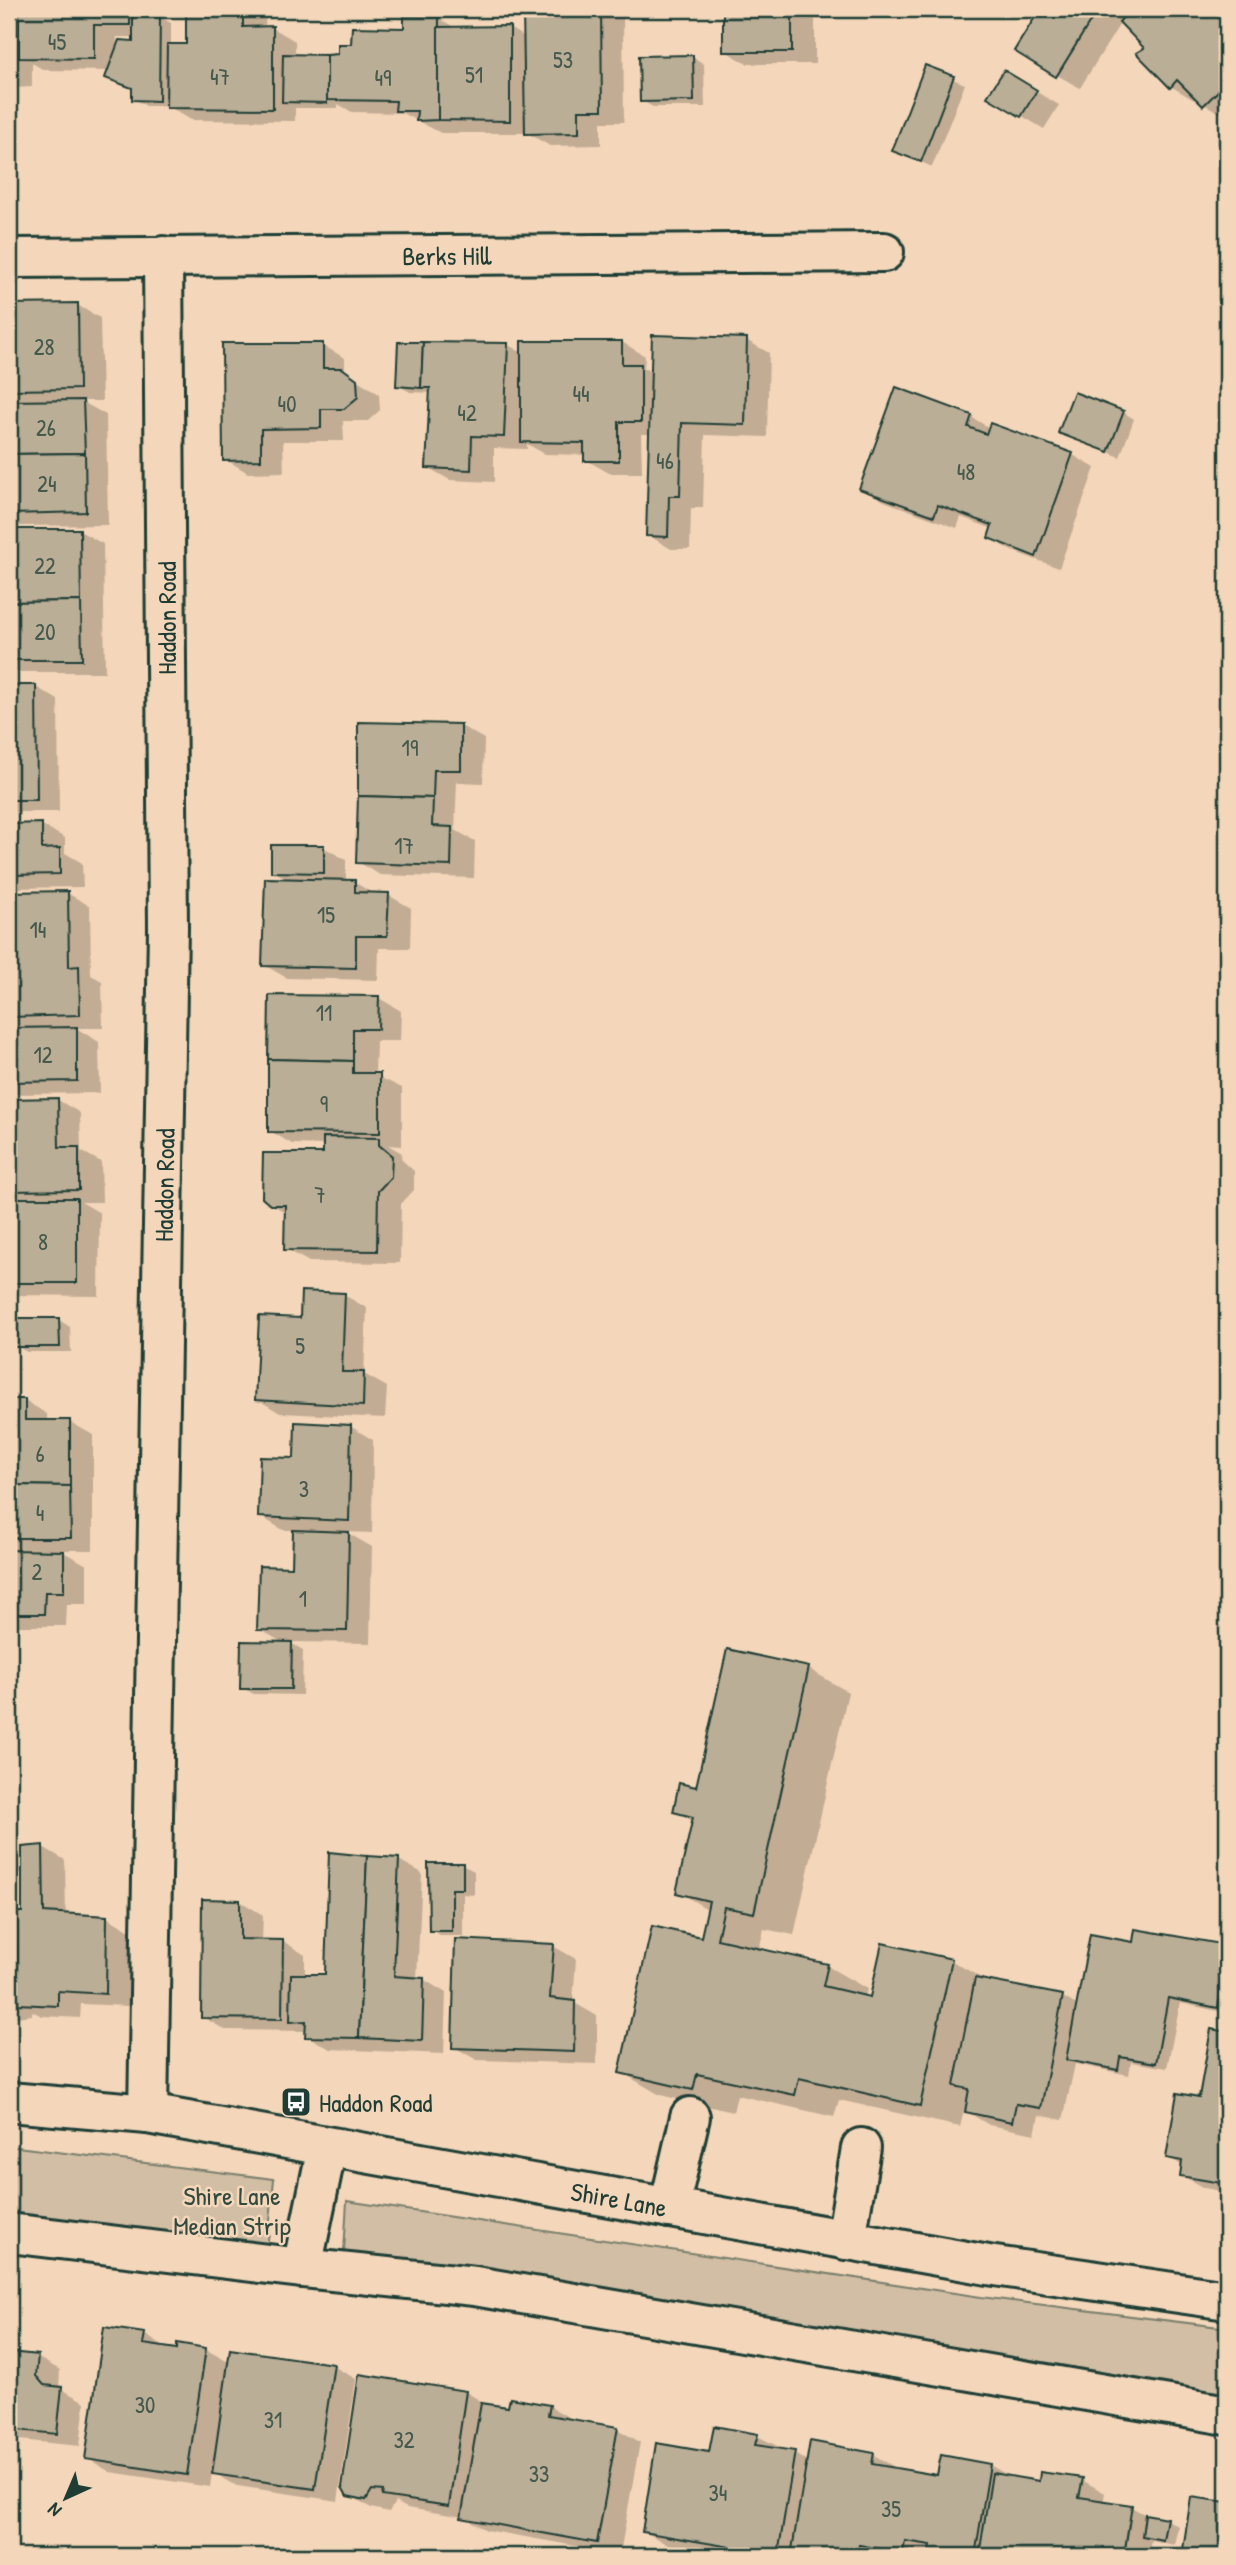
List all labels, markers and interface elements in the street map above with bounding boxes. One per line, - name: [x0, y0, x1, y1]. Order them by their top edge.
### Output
- house number: 45: [48, 26, 66, 57]
- house number: 53: [553, 44, 573, 75]
- house number: 51: [465, 59, 483, 90]
- house number: 47: [210, 61, 230, 92]
- house number: 49: [374, 62, 392, 93]
- street label: Berks Hill: [402, 237, 493, 273]
- house number: 28: [34, 331, 54, 362]
- house number: 44: [572, 378, 590, 409]
- house number: 40: [278, 388, 296, 419]
- house number: 42: [457, 397, 477, 428]
- house number: 26: [36, 412, 56, 443]
- house number: 46: [656, 445, 674, 476]
- house number: 48: [957, 456, 975, 487]
- house number: 24: [37, 468, 57, 499]
- house number: 22: [34, 550, 56, 581]
- street label: Haddon Road: [149, 561, 184, 675]
- house number: 20: [34, 616, 56, 647]
- house number: 19: [402, 732, 418, 763]
- house number: 17: [394, 830, 414, 861]
- house number: 15: [317, 899, 335, 930]
- house number: 14: [30, 914, 46, 945]
- house number: 11: [316, 997, 332, 1028]
- house number: 12: [33, 1039, 53, 1070]
- house number: 9: [320, 1088, 328, 1119]
- street label: Haddon Road: [145, 1128, 182, 1242]
- house number: 7: [314, 1179, 326, 1210]
- house number: 8: [38, 1226, 48, 1257]
- house number: 5: [295, 1330, 305, 1361]
- house number: 6: [35, 1438, 45, 1469]
- house number: 3: [299, 1473, 309, 1504]
- house number: 4: [36, 1497, 44, 1528]
- house number: 2: [32, 1556, 43, 1587]
- house number: 1: [299, 1583, 307, 1614]
- bus stop icon: Haddon Road: [279, 2085, 313, 2119]
- place label: Haddon Road: [319, 2085, 432, 2120]
- street label: Shire Lane: [568, 2173, 670, 2224]
- park label: Shire Lane Median Strip: [173, 2178, 291, 2243]
- house number: 30: [135, 2389, 155, 2420]
- house number: 31: [264, 2404, 282, 2435]
- house number: 32: [393, 2424, 415, 2455]
- house number: 33: [529, 2458, 549, 2489]
- north arrow: [32, 2464, 102, 2534]
- house number: 34: [709, 2477, 727, 2508]
- house number: 35: [881, 2493, 901, 2524]
- text: N: [42, 2497, 67, 2523]

